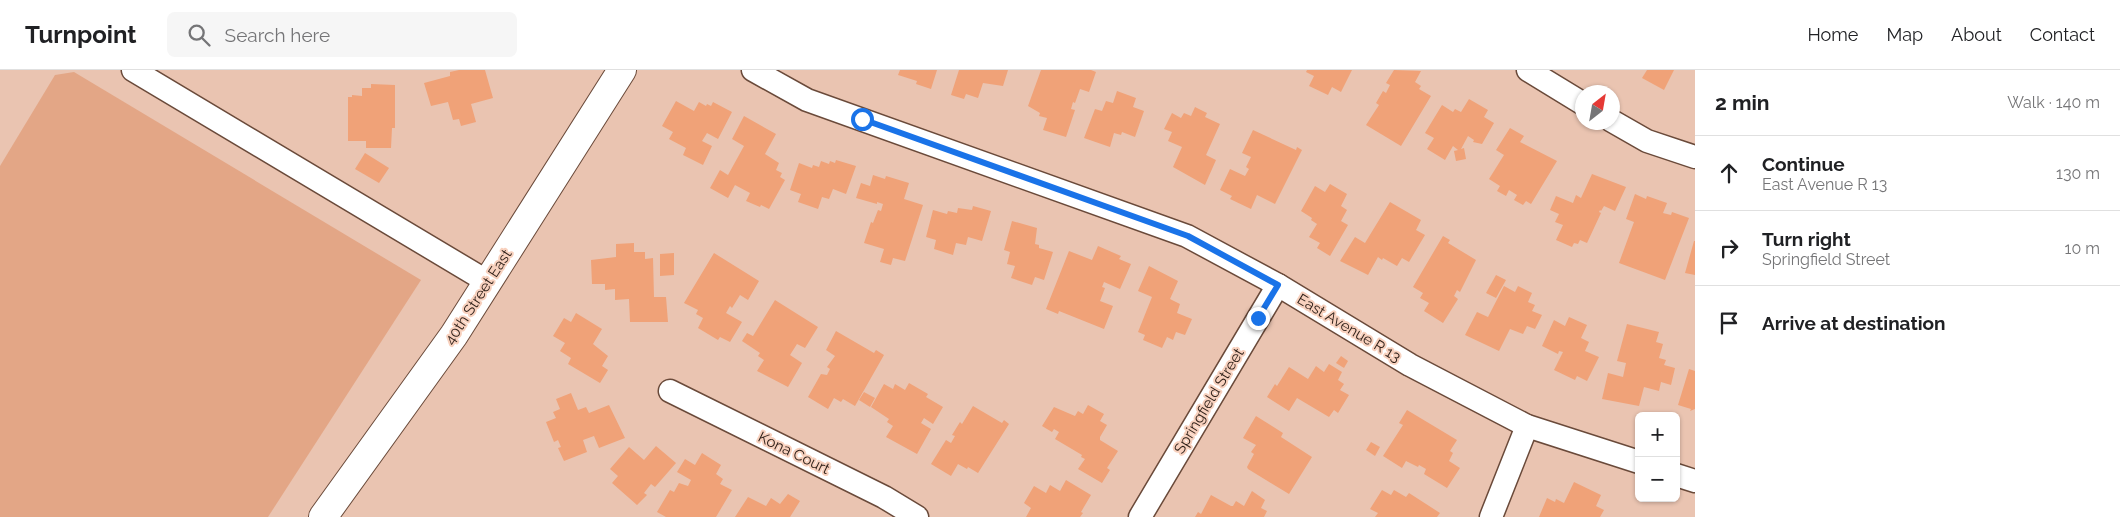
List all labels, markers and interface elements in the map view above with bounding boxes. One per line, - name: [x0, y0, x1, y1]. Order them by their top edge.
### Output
- search box: [167, 12, 517, 57]
- text: Turnpoint: [25, 20, 137, 49]
- icon: search: [185, 21, 213, 49]
- text: Search here: [225, 24, 330, 46]
- text: Home: [1807, 24, 1858, 45]
- text: Map: [1886, 24, 1923, 45]
- text: About: [1951, 24, 2002, 45]
- text: Contact: [2030, 24, 2095, 45]
- north arrow: [1575, 85, 1620, 130]
- text: 2 min: [1715, 90, 1769, 115]
- text: Walk · 140 m: [2007, 93, 2100, 112]
- route start: [851, 108, 874, 131]
- text: Continue: [1762, 153, 1845, 175]
- icon: ahead: [1715, 159, 1743, 187]
- text: 130 m: [2056, 164, 2100, 183]
- text: East Avenue R 13: [1762, 175, 1887, 194]
- text: Turn right: [1762, 228, 1851, 250]
- icon: right: [1715, 234, 1743, 262]
- text: 10 m: [2065, 239, 2100, 258]
- street label: 40th Street East: [441, 246, 515, 348]
- text: Springfield Street: [1762, 250, 1890, 269]
- street label: East Avenue R 13: [1294, 290, 1404, 366]
- route end: [1247, 307, 1270, 330]
- icon: arrive: [1715, 309, 1743, 337]
- text: Arrive at destination: [1762, 312, 1946, 334]
- street label: Springfield Street: [1170, 345, 1248, 457]
- map controls: [1635, 412, 1680, 502]
- button: +: [1635, 412, 1680, 457]
- street label: Kona Court: [755, 428, 833, 478]
- button: −: [1635, 457, 1680, 502]

